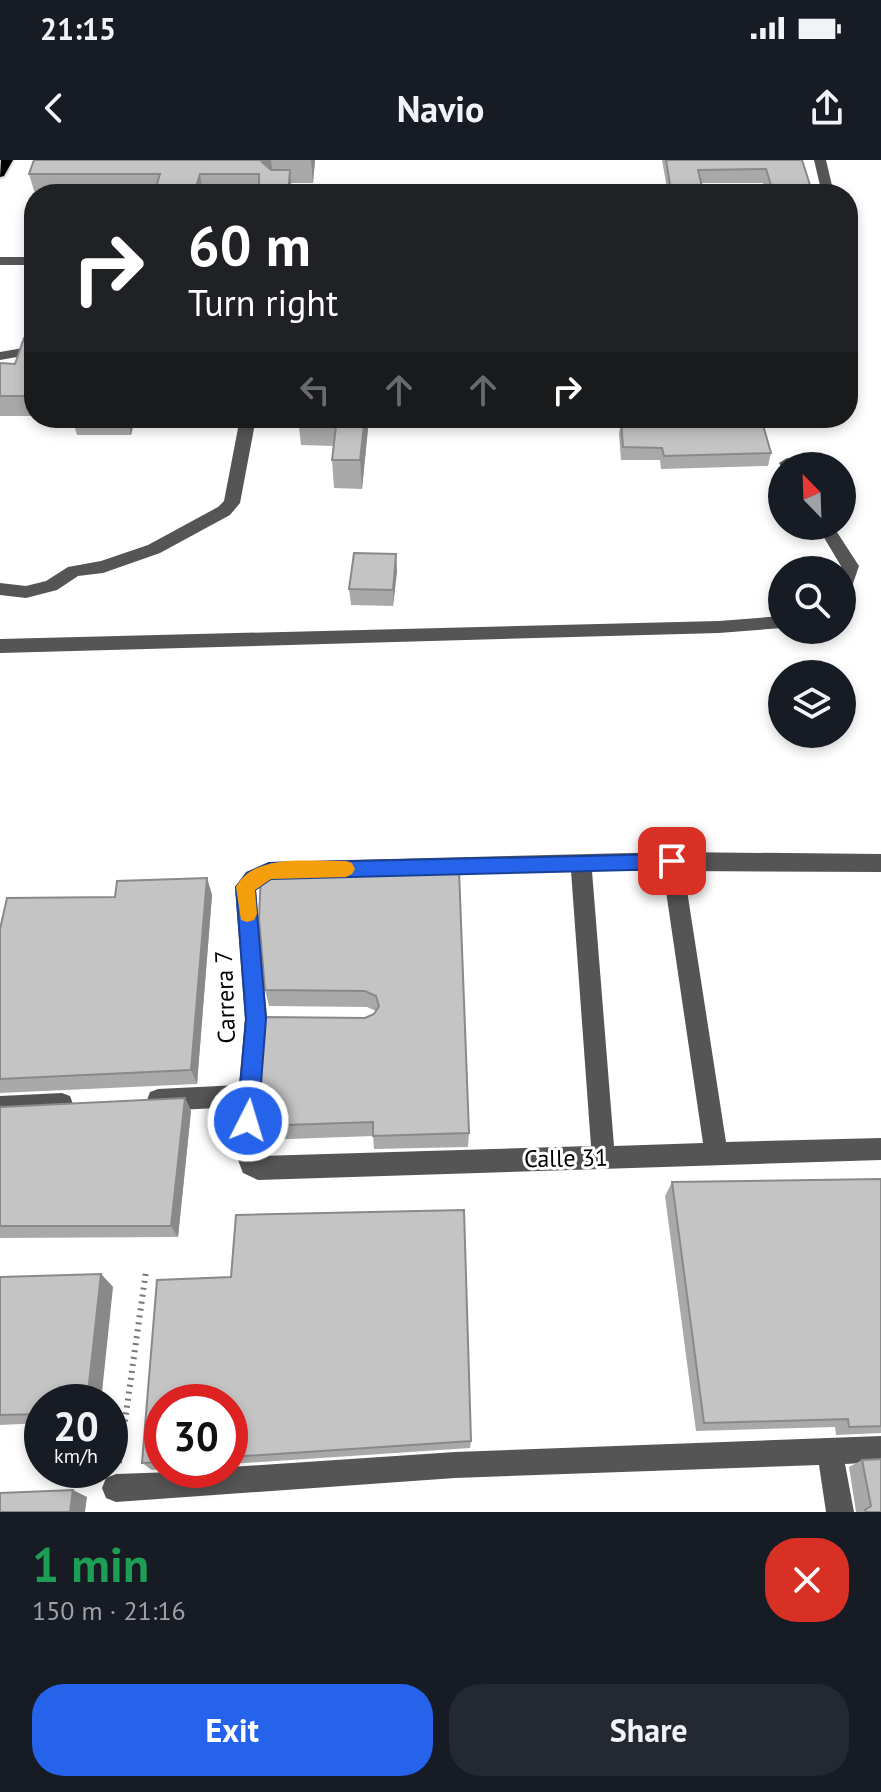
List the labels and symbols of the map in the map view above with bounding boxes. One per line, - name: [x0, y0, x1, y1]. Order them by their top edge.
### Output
- north arrow: [768, 452, 856, 540]
- pin: [638, 827, 706, 895]
- street label: Carrera 7: [208, 950, 242, 1044]
- position arrow: [206, 1079, 290, 1163]
- street label: Calle 31: [524, 1142, 608, 1174]
- speed limit sign: 30: [144, 1384, 248, 1488]

